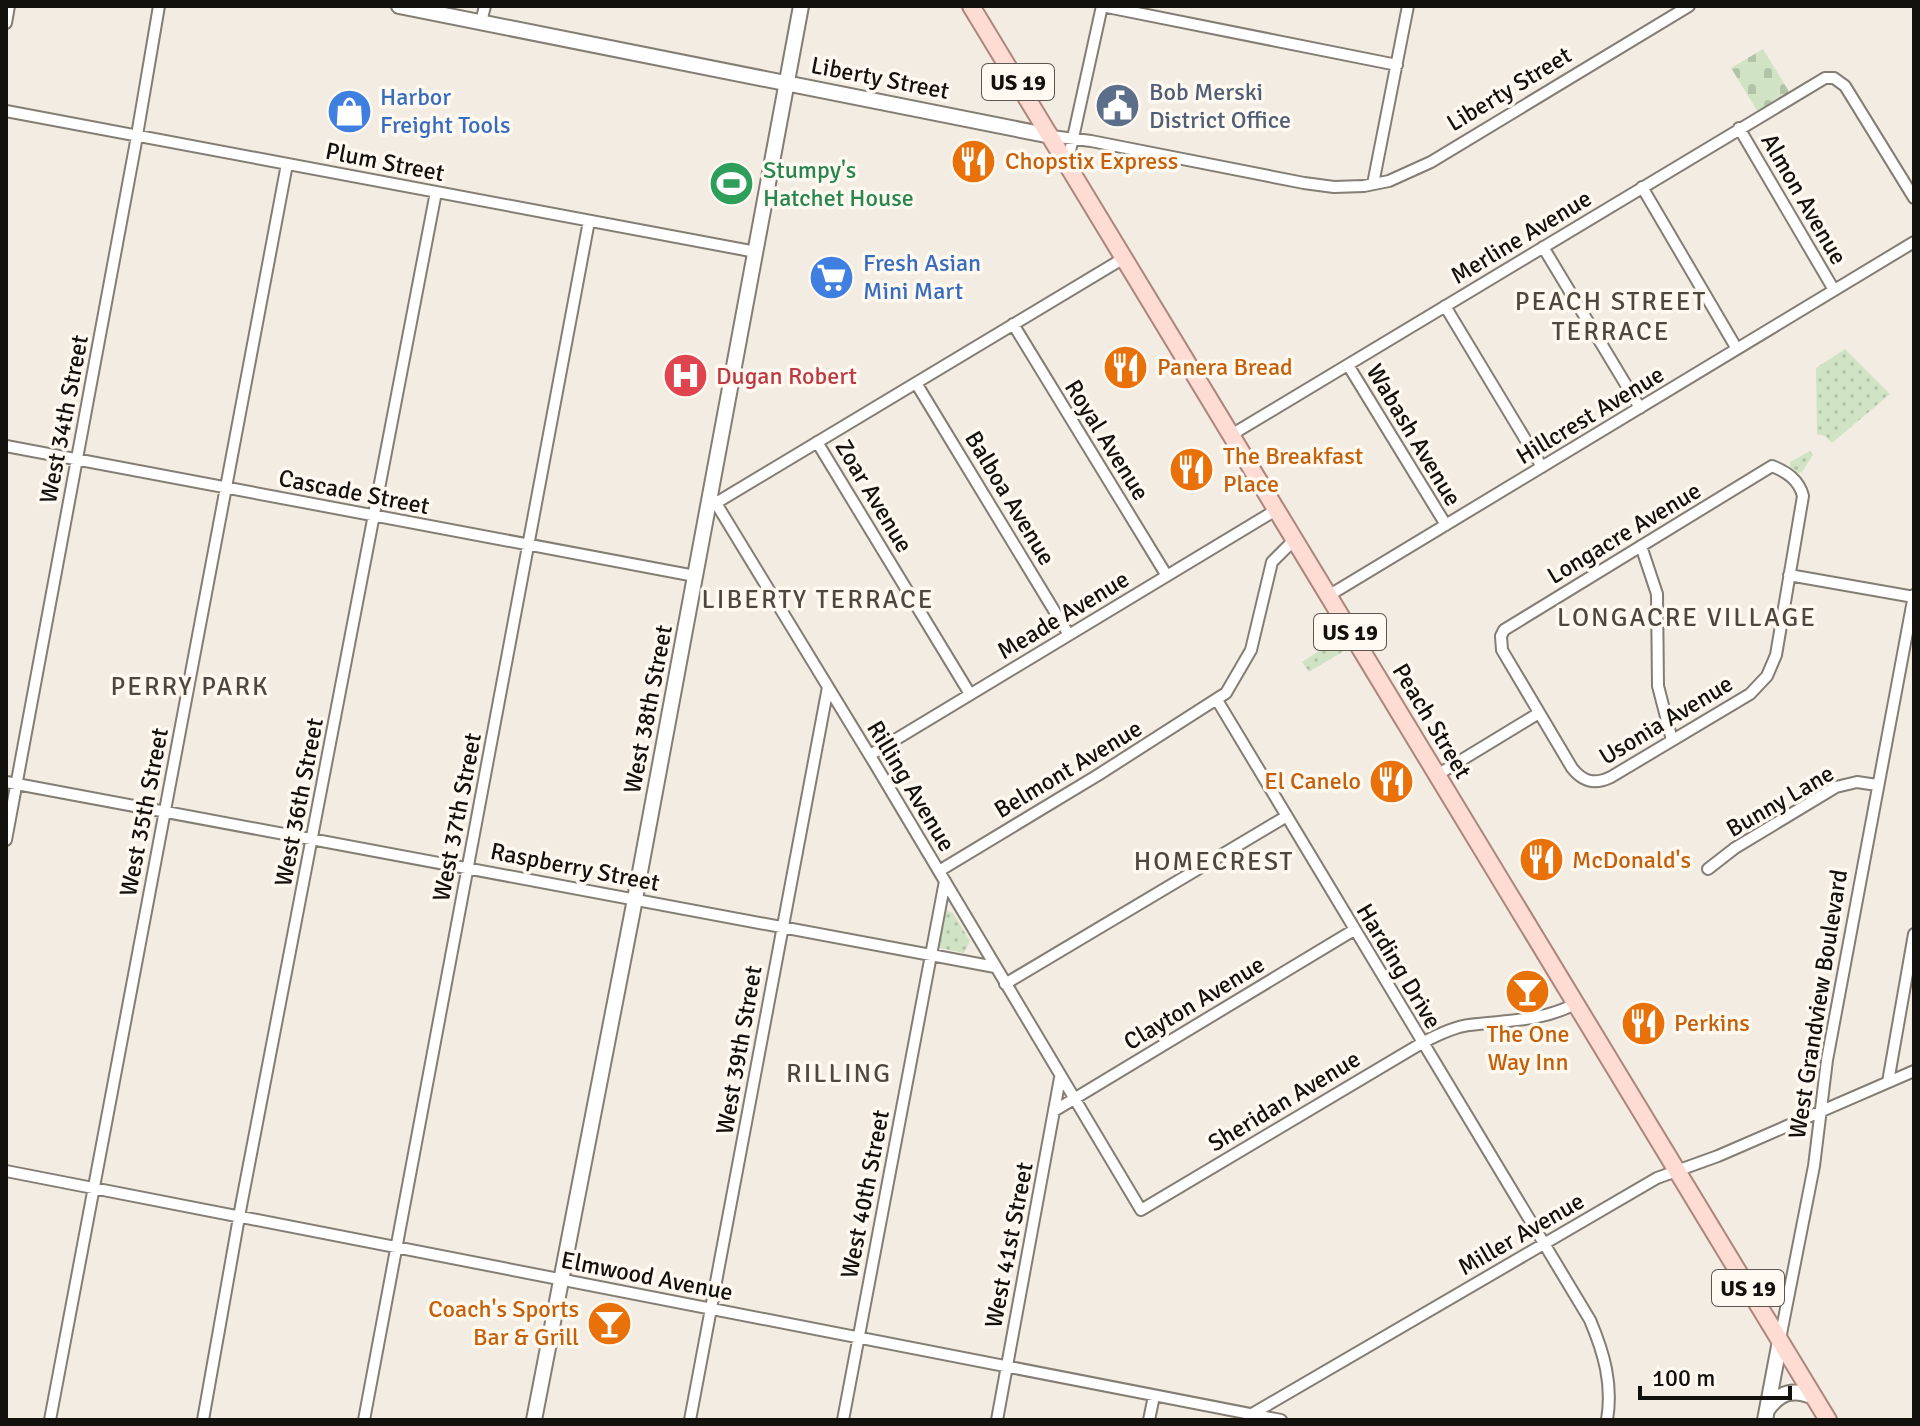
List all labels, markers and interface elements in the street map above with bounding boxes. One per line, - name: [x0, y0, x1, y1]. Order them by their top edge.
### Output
- street label: Liberty Street: [1441, 40, 1577, 138]
- street label: Liberty Street: [808, 50, 952, 106]
- road number: US 19: [982, 64, 1054, 100]
- place label: Bob Merski District Office: [1149, 77, 1291, 135]
- place label: Harbor Freight Tools: [380, 82, 511, 140]
- public building icon: Bob Merski District Office: [1094, 82, 1142, 130]
- shop icon: Harbor Freight Tools: [325, 87, 373, 135]
- street label: Almon Avenue: [1754, 128, 1854, 270]
- street label: Plum Street: [323, 136, 447, 188]
- restaurant icon: Chopstix Express: [950, 137, 998, 185]
- place label: Chopstix Express: [1005, 146, 1178, 176]
- place label: Stumpy's Hatchet House: [763, 155, 914, 213]
- sports icon: Stumpy's Hatchet House: [708, 160, 756, 208]
- street label: Merline Avenue: [1445, 183, 1597, 291]
- place label: Fresh Asian Mini Mart: [863, 248, 981, 306]
- supermarket icon: Fresh Asian Mini Mart: [808, 253, 856, 301]
- district label: PEACH STREET TERRACE: [1515, 286, 1707, 348]
- street label: West 34th Street: [33, 332, 95, 506]
- restaurant icon: Panera Bread: [1102, 343, 1150, 391]
- hospital icon: Dugan Robert: [661, 352, 709, 400]
- place label: Panera Bread: [1157, 352, 1293, 382]
- street label: Wabash Avenue: [1360, 359, 1468, 511]
- street label: Hillcrest Avenue: [1511, 359, 1669, 471]
- place label: Dugan Robert: [716, 361, 857, 391]
- street label: Royal Avenue: [1058, 374, 1156, 506]
- street label: Balboa Avenue: [958, 425, 1062, 571]
- street label: Zoar Avenue: [829, 434, 919, 558]
- place label: The Breakfast Place: [1223, 441, 1363, 499]
- restaurant icon: The Breakfast Place: [1168, 446, 1216, 494]
- street label: Cascade Street: [276, 463, 432, 521]
- street label: Longacre Avenue: [1542, 475, 1706, 591]
- street label: Meade Avenue: [992, 564, 1134, 666]
- district label: LIBERTY TERRACE: [702, 584, 934, 616]
- district label: LONGACRE VILLAGE: [1557, 602, 1817, 634]
- road number: US 19: [1314, 614, 1386, 650]
- street label: West 38th Street: [617, 622, 679, 796]
- street label: Peach Street: [1386, 658, 1478, 784]
- street label: Usonia Avenue: [1594, 668, 1738, 772]
- district label: PERRY PARK: [110, 671, 270, 703]
- street label: Belmont Avenue: [989, 713, 1147, 825]
- street label: West 36th Street: [268, 715, 330, 889]
- street label: Rilling Avenue: [860, 715, 962, 857]
- street label: West 35th Street: [113, 725, 175, 899]
- street label: West 37th Street: [426, 730, 488, 904]
- restaurant icon: El Canelo: [1368, 757, 1416, 805]
- street label: Bunny Lane: [1721, 758, 1839, 844]
- place label: El Canelo: [1264, 766, 1361, 796]
- street label: Raspberry Street: [488, 836, 662, 898]
- restaurant icon: McDonald's: [1517, 836, 1565, 884]
- place label: McDonald's: [1572, 845, 1691, 875]
- district label: HOMECREST: [1134, 846, 1294, 878]
- street label: West Grandview Boulevard: [1782, 867, 1854, 1141]
- street label: Harding Drive: [1350, 898, 1448, 1034]
- street label: Clayton Avenue: [1118, 949, 1270, 1057]
- street label: West 39th Street: [709, 963, 769, 1137]
- bar icon: The One Way Inn: [1504, 968, 1552, 1016]
- restaurant icon: Perkins: [1619, 999, 1667, 1047]
- place label: Perkins: [1674, 1008, 1750, 1038]
- place label: The One Way Inn: [1486, 1019, 1570, 1077]
- street label: Sheridan Avenue: [1202, 1044, 1366, 1158]
- district label: RILLING: [786, 1058, 892, 1090]
- street label: West 40th Street: [834, 1107, 896, 1281]
- street label: West 41st Street: [978, 1160, 1040, 1330]
- street label: Miller Avenue: [1453, 1186, 1589, 1282]
- street label: Elmwood Avenue: [559, 1245, 735, 1307]
- road number: US 19: [1712, 1270, 1784, 1306]
- place label: Coach's Sports Bar & Grill: [428, 1294, 579, 1352]
- bar icon: Coach's Sports Bar & Grill: [586, 1299, 634, 1347]
- scale bar: [1640, 1350, 1790, 1400]
- text: 100 m: [1652, 1363, 1715, 1393]

